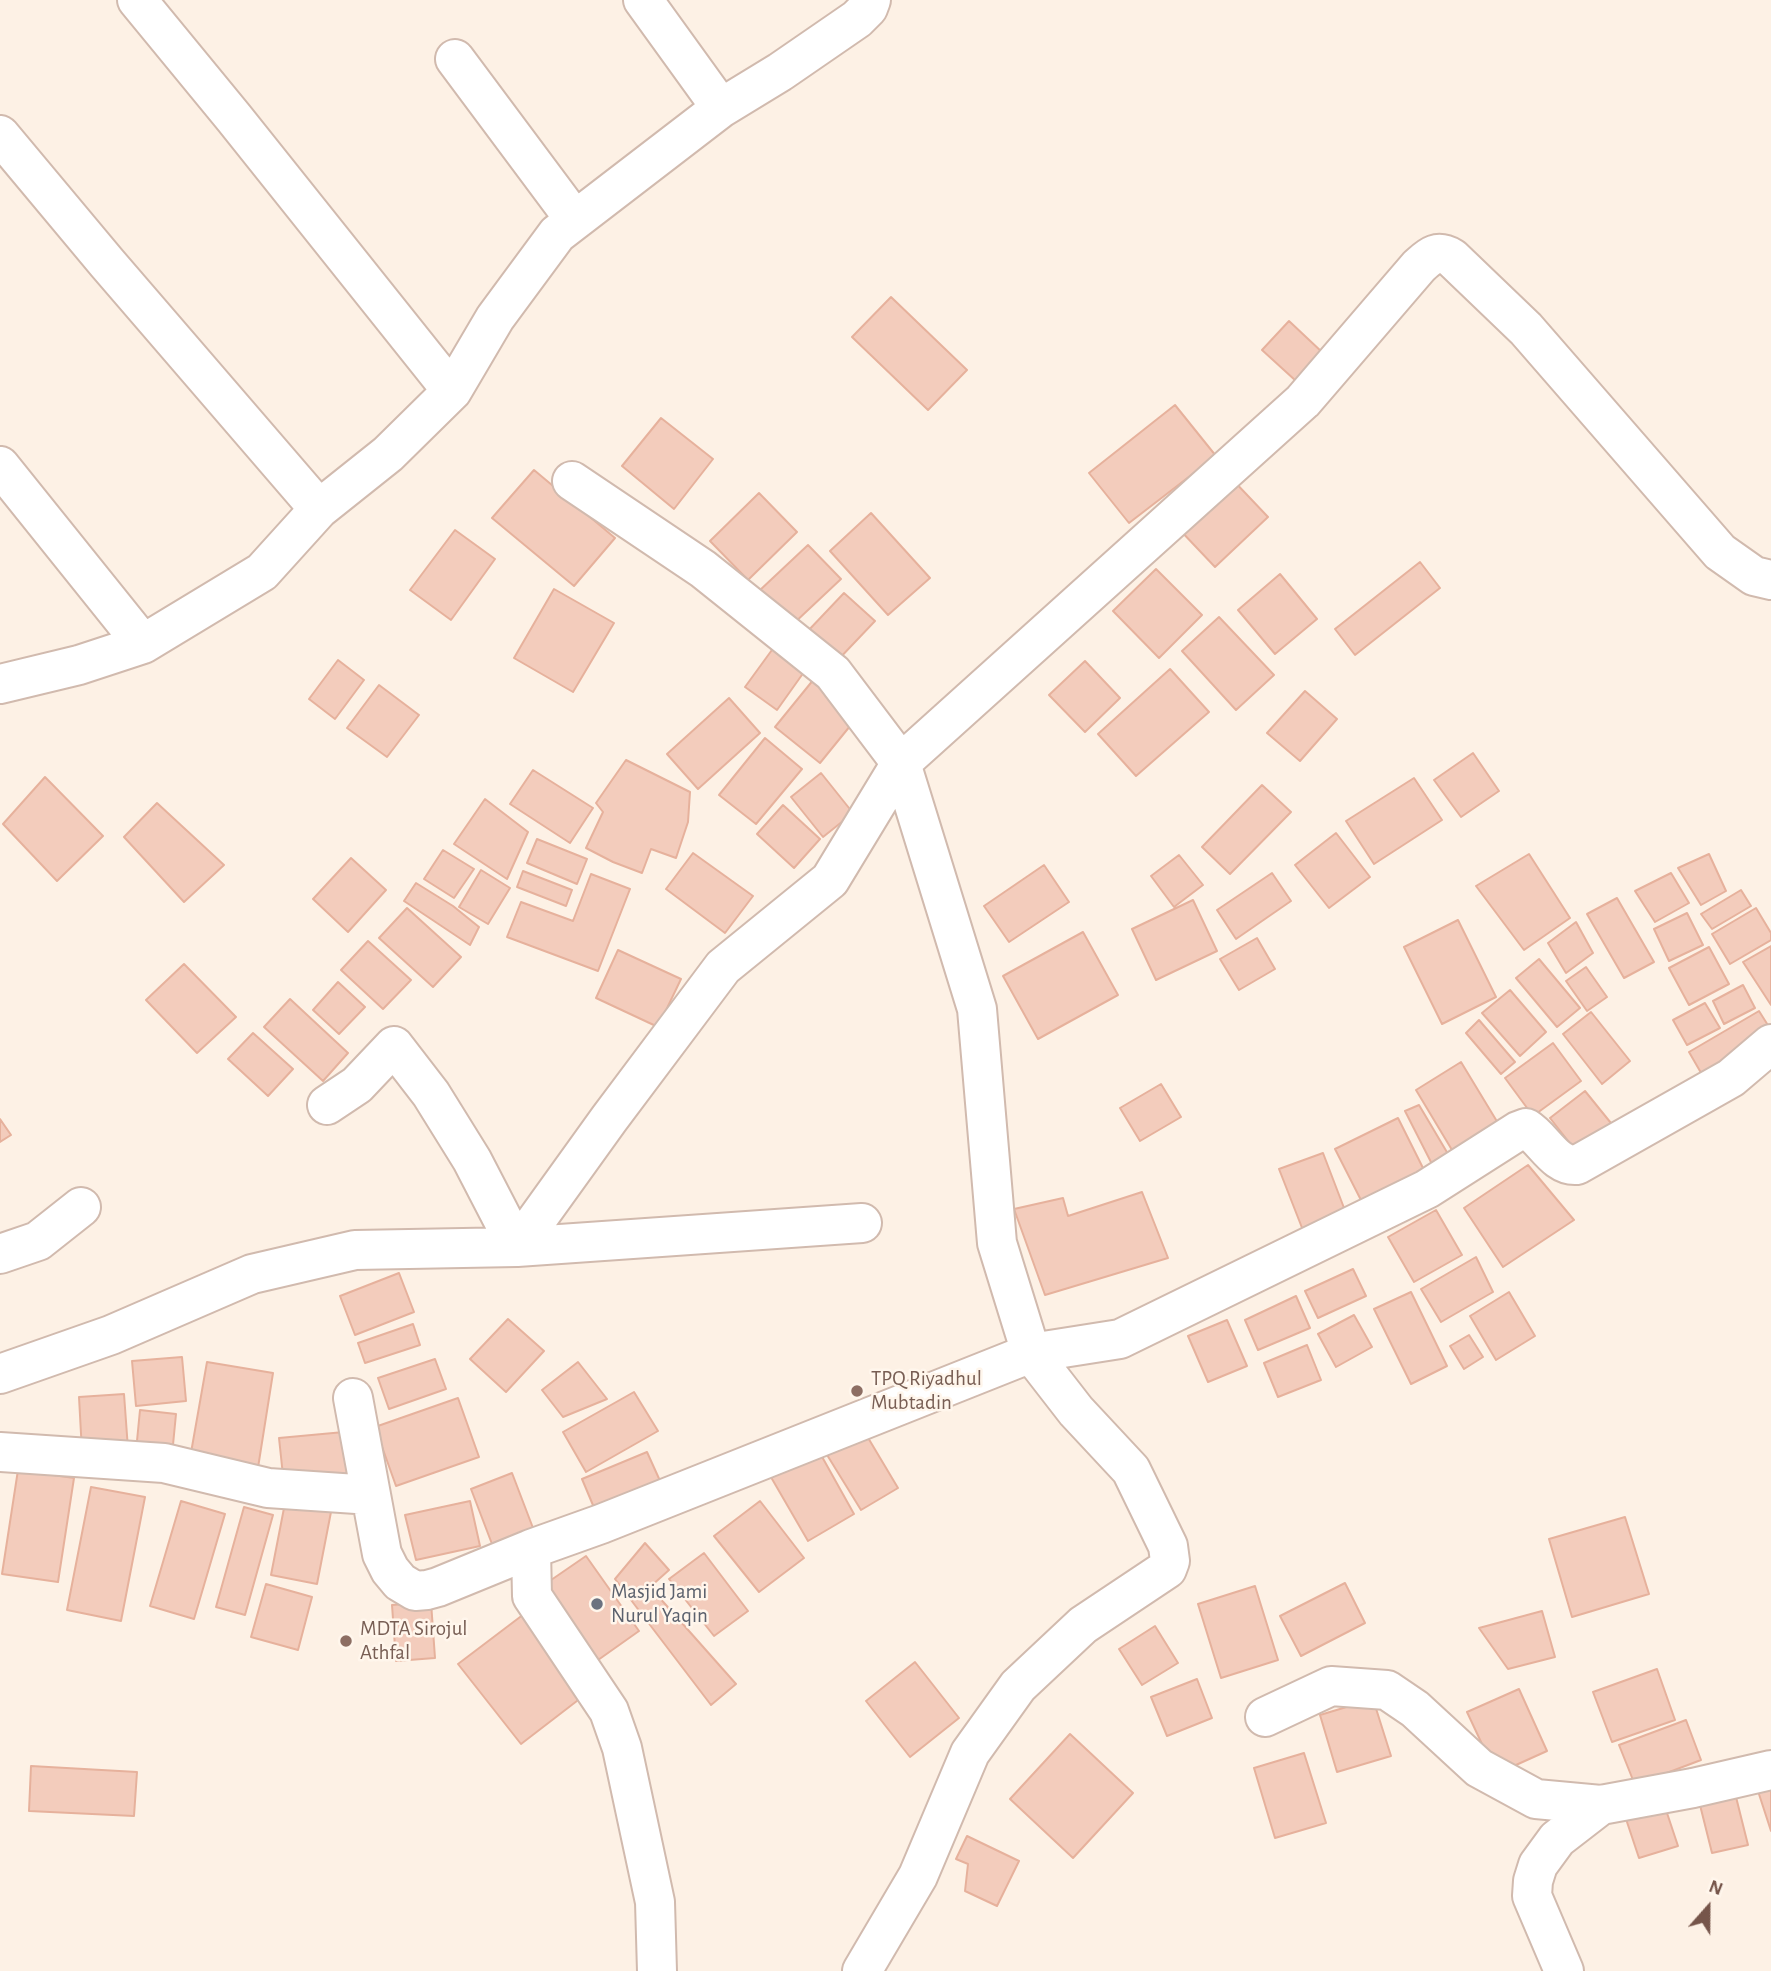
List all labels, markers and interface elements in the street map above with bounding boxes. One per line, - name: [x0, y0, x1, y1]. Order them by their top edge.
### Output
- place label: TPQ Riyadhul Mubtadin: [871, 1366, 982, 1416]
- marker: TPQ Riyadhul Mubtadin: [849, 1383, 865, 1399]
- place label: Masjid Jami Nurul Yaqin: [611, 1579, 708, 1629]
- marker: Masjid Jami Nurul Yaqin: [589, 1596, 605, 1612]
- place label: MDTA Sirojul Athfal: [360, 1616, 468, 1666]
- marker: MDTA Sirojul Athfal: [338, 1633, 354, 1649]
- north arrow: [1673, 1873, 1743, 1943]
- text: N: [1706, 1877, 1725, 1899]

